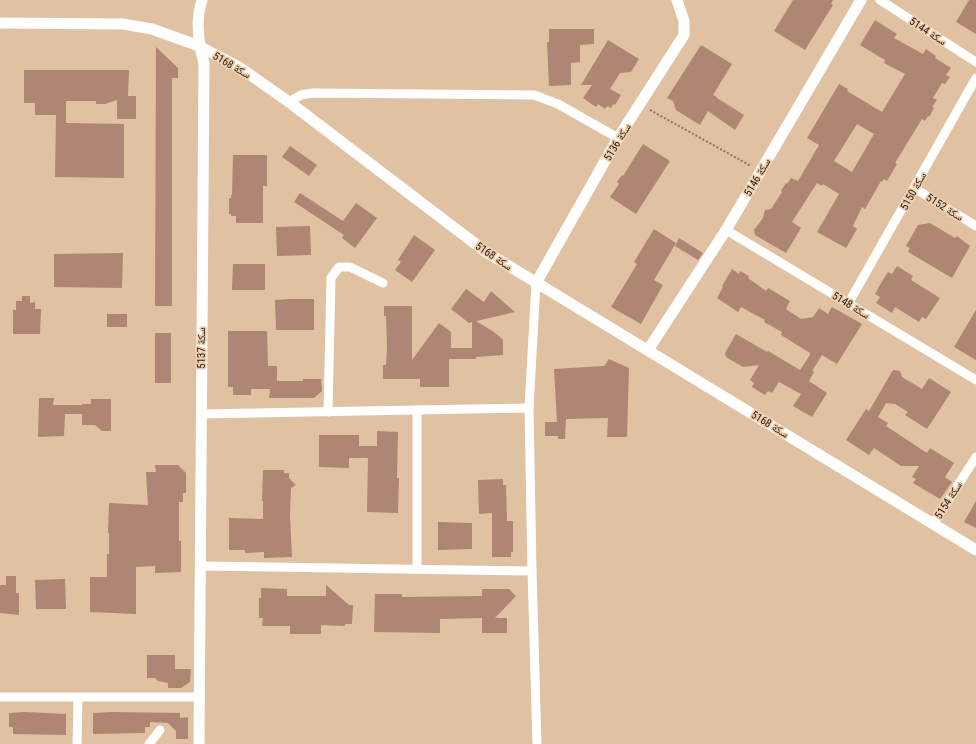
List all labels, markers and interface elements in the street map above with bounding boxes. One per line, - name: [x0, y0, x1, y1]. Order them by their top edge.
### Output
- street label: سكة 5144: [907, 15, 949, 48]
- street label: سكة 5168: [211, 49, 253, 81]
- street label: سكة 5136: [601, 121, 634, 163]
- street label: سكة 5146: [741, 156, 773, 198]
- street label: سكة 5150: [898, 170, 929, 213]
- street label: سكة 5152: [924, 191, 966, 224]
- street label: سكة 5168: [473, 239, 515, 273]
- street label: سكة 5148: [830, 289, 872, 322]
- street label: سكة 5137: [195, 327, 208, 369]
- street label: سكة 5168: [749, 408, 791, 441]
- street label: سكة 5154: [932, 479, 965, 521]

